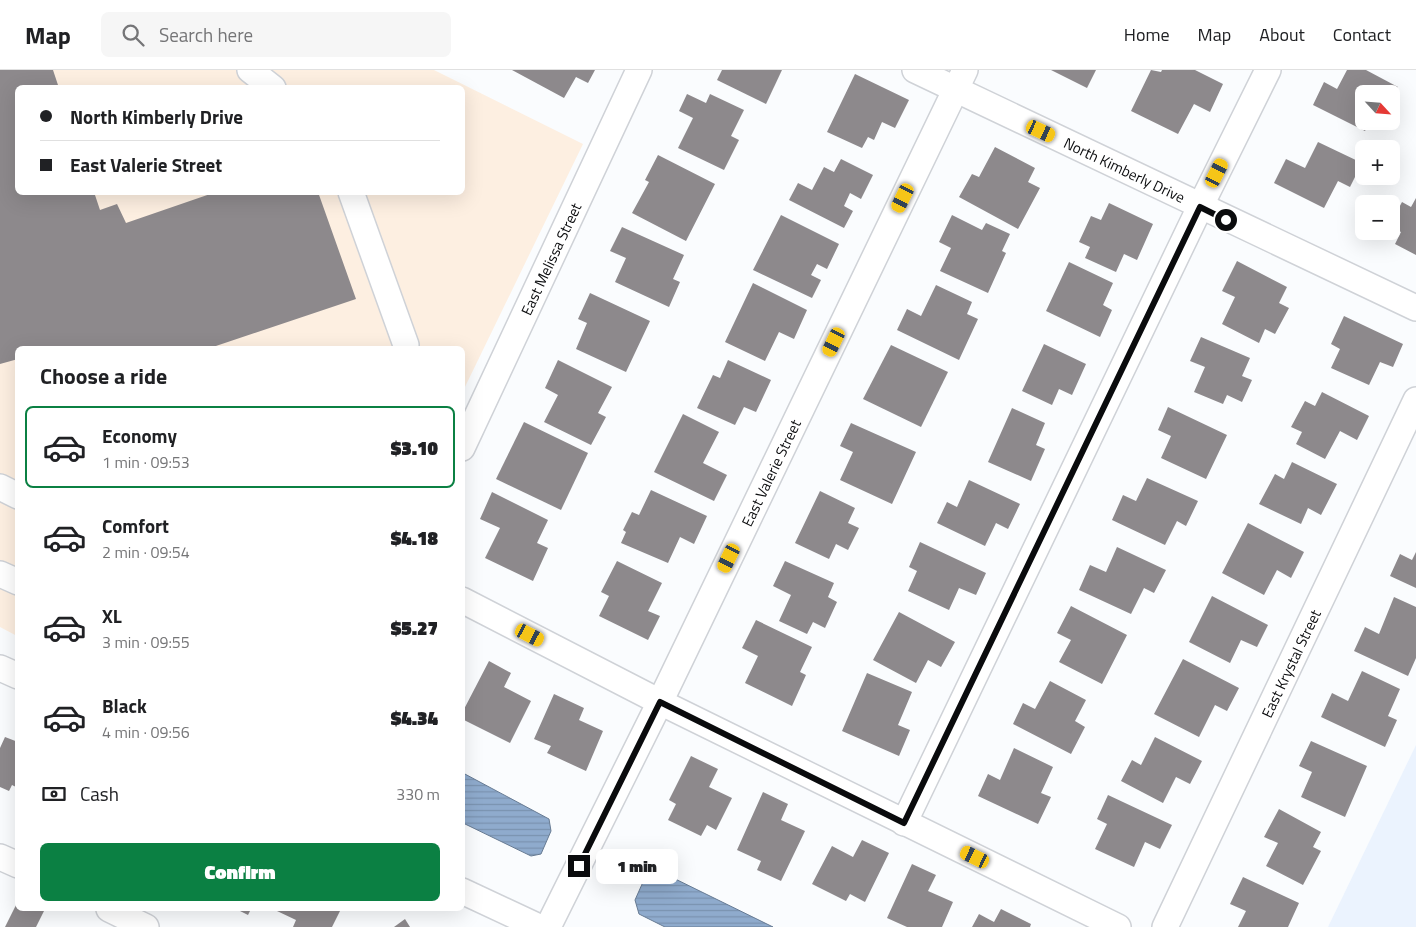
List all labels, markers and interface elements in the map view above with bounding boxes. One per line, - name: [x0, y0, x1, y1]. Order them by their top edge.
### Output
- search box: [101, 12, 451, 57]
- text: Map: [25, 17, 71, 53]
- text: Search here: [159, 20, 253, 49]
- icon: search: [119, 21, 147, 49]
- text: Home: [1124, 21, 1170, 48]
- text: Map: [1198, 21, 1231, 48]
- text: About: [1259, 21, 1305, 48]
- text: Contact: [1333, 21, 1391, 48]
- north arrow: [1355, 85, 1400, 130]
- map controls: [1355, 85, 1400, 240]
- text: North Kimberly Drive: [70, 102, 243, 131]
- car: [1024, 118, 1057, 144]
- street label: North Kimberly Drive: [1060, 131, 1189, 208]
- button: +: [1355, 140, 1400, 185]
- text: East Valerie Street: [70, 150, 222, 179]
- car: [1203, 156, 1230, 190]
- car: [889, 181, 916, 215]
- button: −: [1355, 195, 1400, 240]
- street label: East Melissa Street: [514, 198, 587, 319]
- route start: [1215, 209, 1237, 231]
- car: [820, 325, 847, 359]
- text: Choose a ride: [40, 359, 167, 393]
- street label: East Valerie Street: [735, 415, 807, 530]
- text: Economy: [102, 421, 177, 450]
- icon: car: [42, 425, 87, 470]
- text: $3.10: [391, 433, 438, 462]
- text: 1 min · 09:53: [102, 450, 190, 474]
- text: Comfort: [102, 511, 169, 540]
- icon: car: [42, 515, 87, 560]
- text: $4.18: [391, 523, 438, 552]
- text: 2 min · 09:54: [102, 540, 190, 564]
- car: [715, 541, 742, 575]
- text: XL: [102, 601, 122, 630]
- icon: car: [42, 605, 87, 650]
- street label: East Krystal Street: [1255, 605, 1327, 721]
- text: $5.27: [391, 613, 438, 642]
- car: [513, 622, 546, 648]
- text: 3 min · 09:55: [102, 630, 190, 654]
- text: Black: [102, 691, 147, 720]
- icon: car: [42, 695, 87, 740]
- text: $4.34: [391, 703, 438, 732]
- text: 4 min · 09:56: [102, 720, 190, 744]
- text: Cash: [80, 779, 119, 808]
- icon: cash: [40, 780, 68, 808]
- text: 330 m: [396, 782, 440, 806]
- button: Confirm: [40, 843, 440, 901]
- car: [958, 844, 991, 870]
- callout: 1 min: [596, 848, 679, 884]
- text: 1 min: [617, 854, 657, 878]
- route end: [568, 855, 590, 877]

